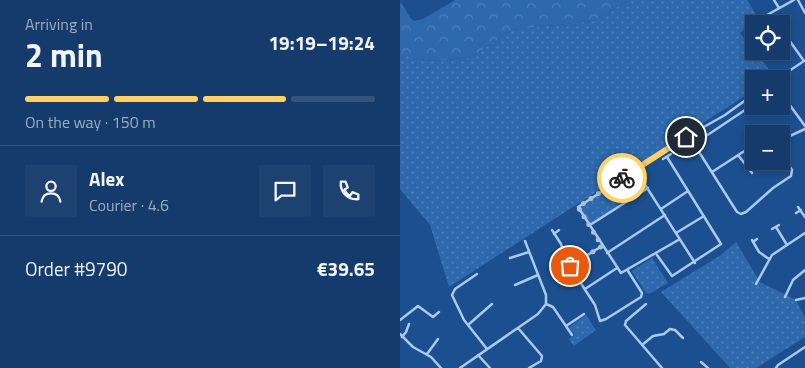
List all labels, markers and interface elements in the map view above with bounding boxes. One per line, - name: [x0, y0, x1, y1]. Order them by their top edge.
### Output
- text: Arriving in: [25, 12, 93, 36]
- map controls: [745, 15, 790, 170]
- button: locate: [745, 15, 790, 60]
- text: 19:19–19:24: [268, 28, 375, 57]
- text: 2 min: [25, 31, 103, 79]
- button: +: [745, 70, 790, 115]
- text: On the way · 150 m: [25, 110, 156, 134]
- pin: [665, 116, 707, 158]
- icon: home: [672, 123, 700, 151]
- button: −: [745, 125, 790, 170]
- courier: [597, 153, 647, 203]
- text: Alex: [89, 164, 124, 193]
- icon: bike: [608, 164, 636, 192]
- button: person: [25, 165, 77, 217]
- button: chat: [259, 165, 311, 217]
- button: phone: [323, 165, 375, 217]
- text: Courier · 4.6: [89, 193, 169, 217]
- pin: [549, 245, 591, 287]
- icon: bag: [556, 252, 584, 280]
- text: Order #9790: [25, 254, 127, 283]
- text: €39.65: [317, 254, 375, 283]

